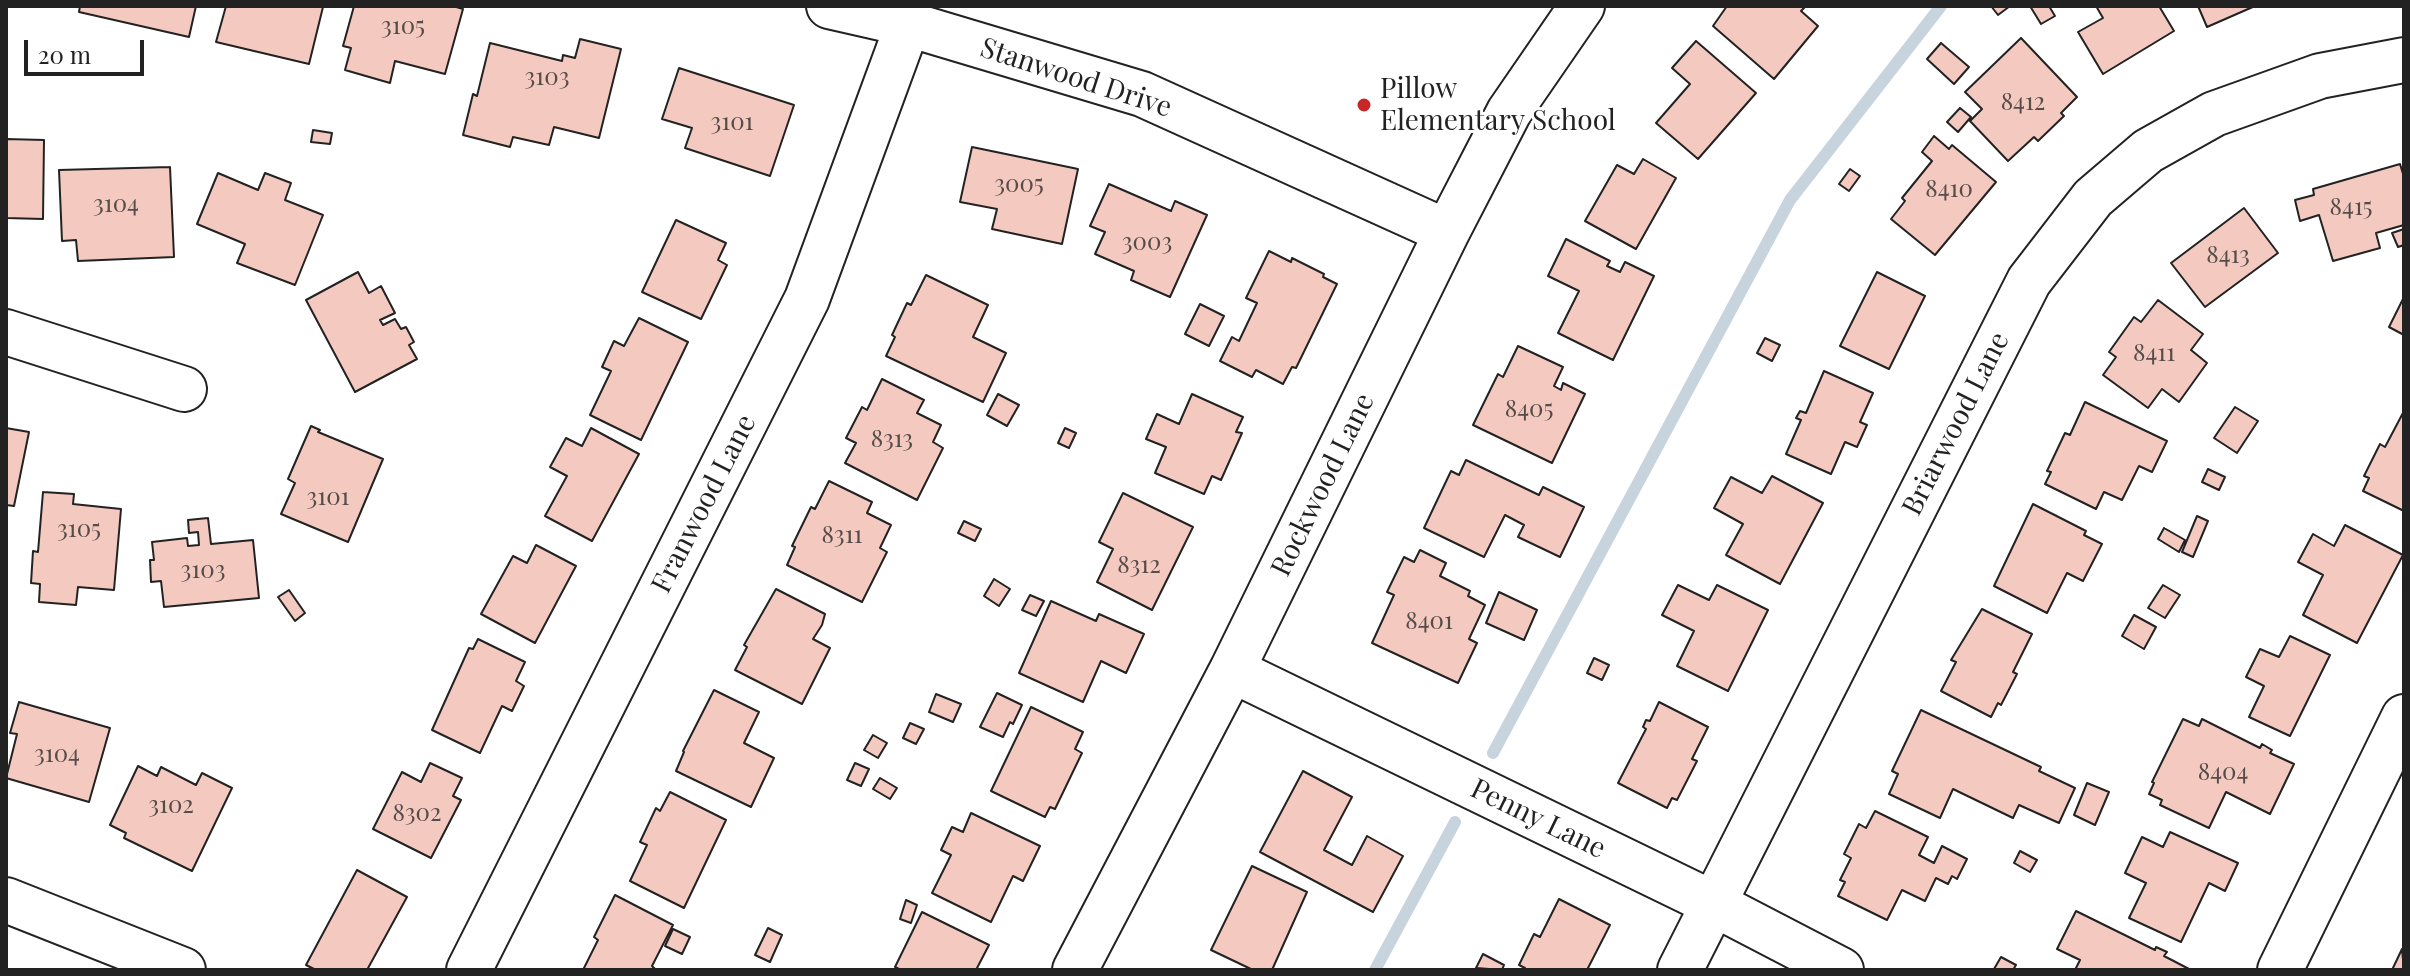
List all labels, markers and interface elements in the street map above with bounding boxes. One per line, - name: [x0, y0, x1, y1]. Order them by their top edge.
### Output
- house number: 3105: [381, 13, 425, 41]
- scale bar: [28, 24, 148, 74]
- street label: Stanwood Drive: [976, 31, 1176, 125]
- text: 20 m: [38, 38, 91, 70]
- house number: 3103: [525, 64, 569, 92]
- place label: Pillow Elementary School: [1380, 72, 1616, 138]
- house number: 8412: [2001, 89, 2045, 117]
- marker: Pillow Elementary School: [1355, 96, 1373, 114]
- house number: 3101: [711, 109, 753, 137]
- house number: 3005: [994, 171, 1044, 199]
- house number: 8410: [1925, 176, 1973, 204]
- house number: 3104: [93, 191, 139, 219]
- house number: 8415: [2330, 194, 2372, 222]
- house number: 3003: [1122, 229, 1172, 257]
- house number: 8413: [2206, 242, 2250, 270]
- street label: Briarwood Lane: [1895, 327, 2017, 521]
- house number: 8411: [2133, 340, 2175, 368]
- street label: Rockwood Lane: [1264, 388, 1382, 582]
- house number: 8405: [1505, 396, 1553, 424]
- street label: Franwood Lane: [645, 409, 763, 599]
- house number: 8313: [871, 426, 913, 454]
- house number: 3101: [307, 484, 349, 512]
- house number: 3105: [57, 516, 101, 544]
- house number: 8311: [822, 522, 862, 550]
- house number: 8312: [1117, 552, 1161, 580]
- house number: 3103: [181, 557, 225, 585]
- house number: 8401: [1405, 608, 1453, 636]
- house number: 3104: [34, 741, 80, 769]
- house number: 8404: [2198, 759, 2248, 787]
- street label: Penny Lane: [1465, 772, 1611, 866]
- house number: 3102: [148, 792, 194, 820]
- house number: 8302: [393, 800, 441, 828]

